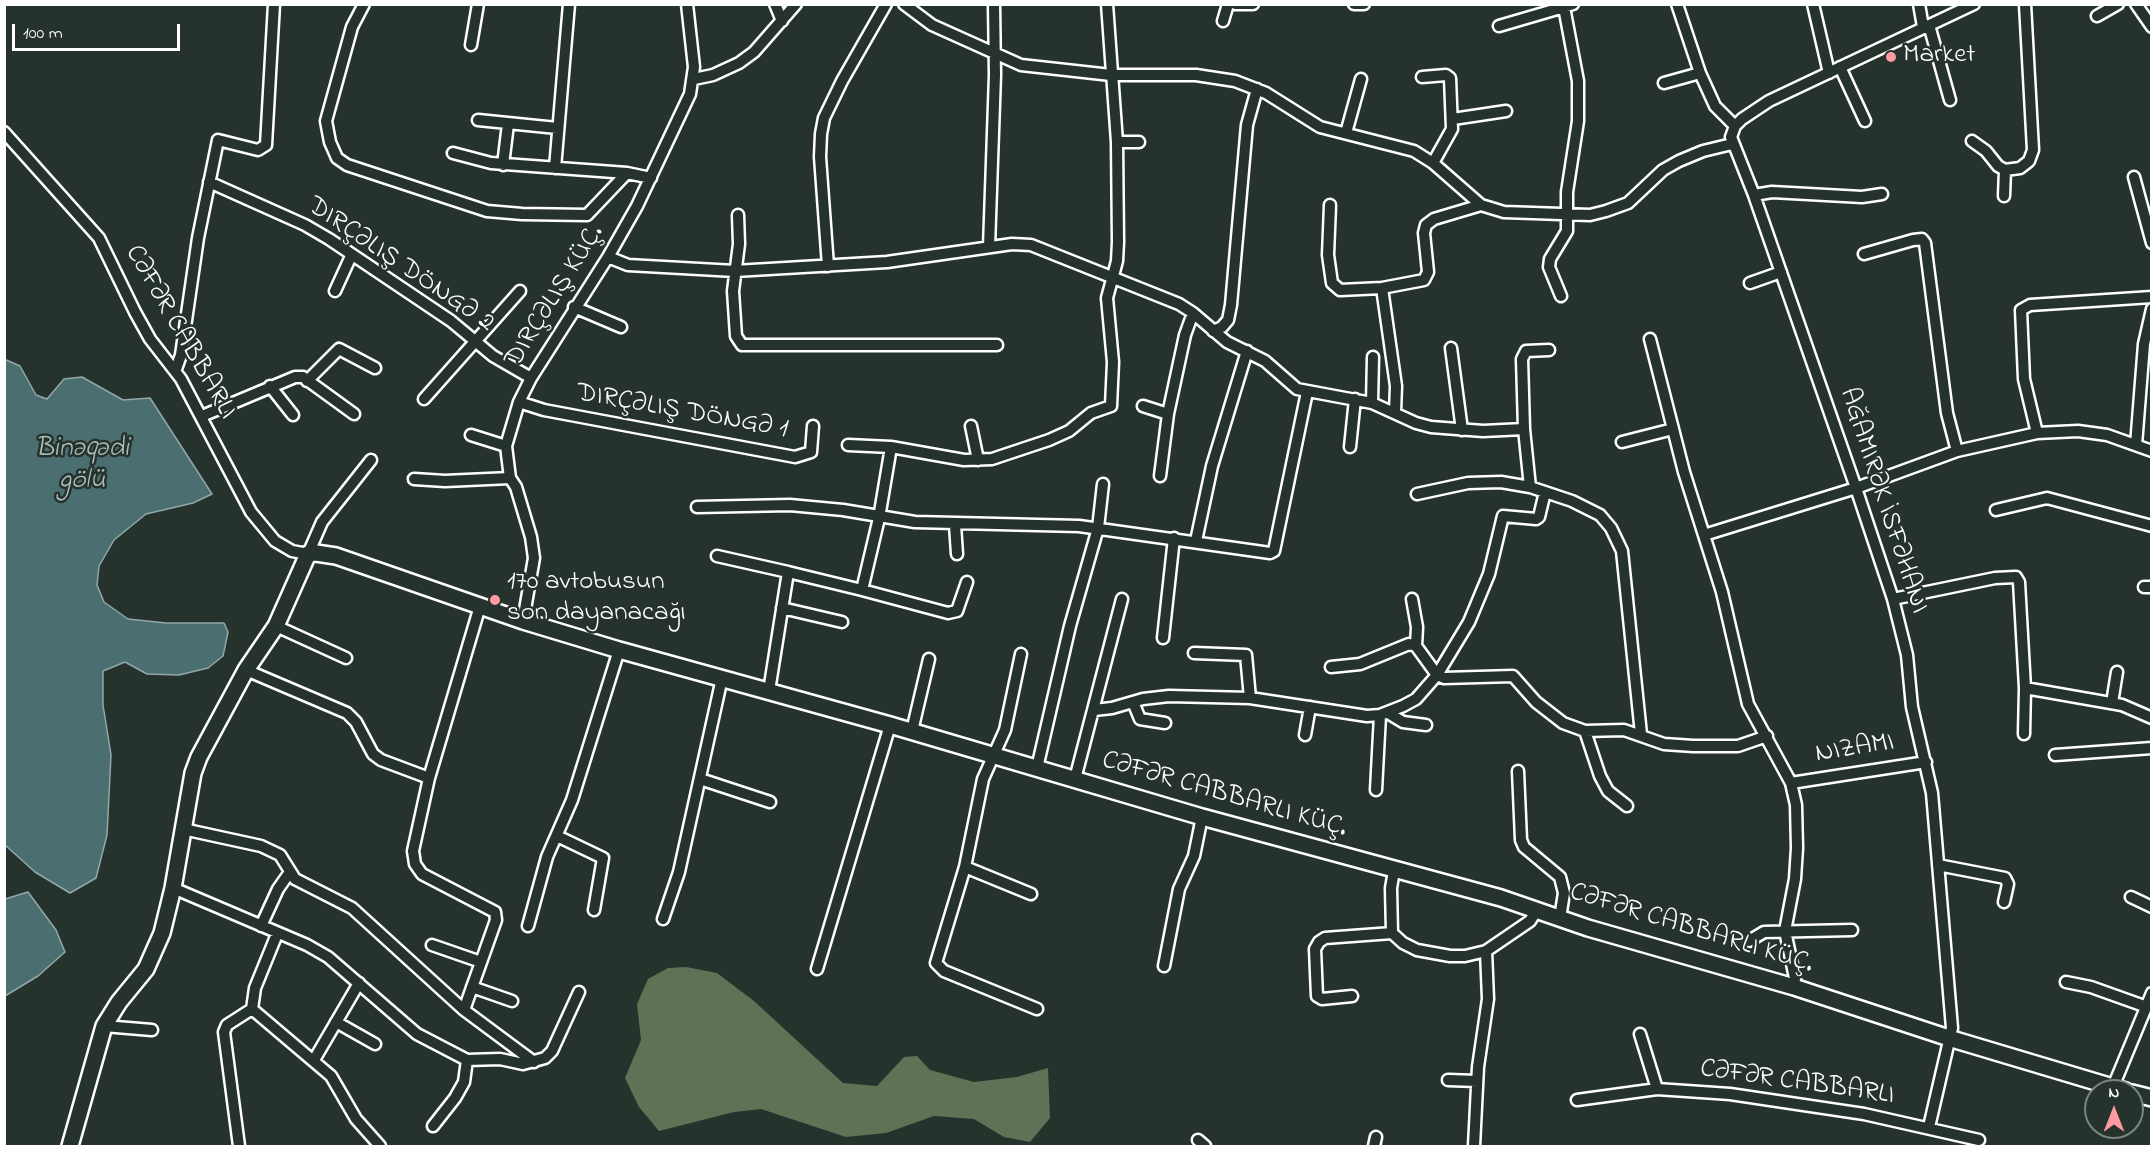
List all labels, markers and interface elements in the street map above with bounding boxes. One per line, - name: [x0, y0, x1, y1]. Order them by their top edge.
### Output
- scale bar: [15, 12, 183, 50]
- text: 100 m: [23, 21, 63, 47]
- place label: Market: [1903, 41, 1975, 73]
- marker: Market: [1884, 50, 1898, 64]
- street label: DIRÇƏLIŞ DÖNGƏ 2: [300, 191, 500, 341]
- street label: DIRÇƏLIŞ KÜÇ.: [499, 220, 613, 374]
- street label: CƏFƏR CABBARLI: [116, 240, 242, 426]
- street label: DIRÇƏLIŞ DÖNGƏ 1: [574, 378, 790, 448]
- street label: AĞAMIRƏK İSFƏHANI: [1830, 384, 1934, 618]
- water label: Binəqədi gölü: [35, 433, 129, 499]
- place label: 170 avtobusun son dayanacağı: [507, 568, 686, 631]
- marker: 170 avtobusun son dayanacağı: [488, 593, 502, 607]
- street label: NIZAMI: [1813, 728, 1897, 772]
- street label: CƏFƏR CABBARLI KÜÇ.: [1098, 746, 1350, 846]
- street label: CƏFƏR CABBARLI KÜÇ.: [1565, 878, 1817, 982]
- street label: CƏFƏR CABBARLI: [1698, 1054, 1896, 1114]
- north arrow: [2084, 1079, 2144, 1139]
- text: N: [2109, 1081, 2119, 1105]

